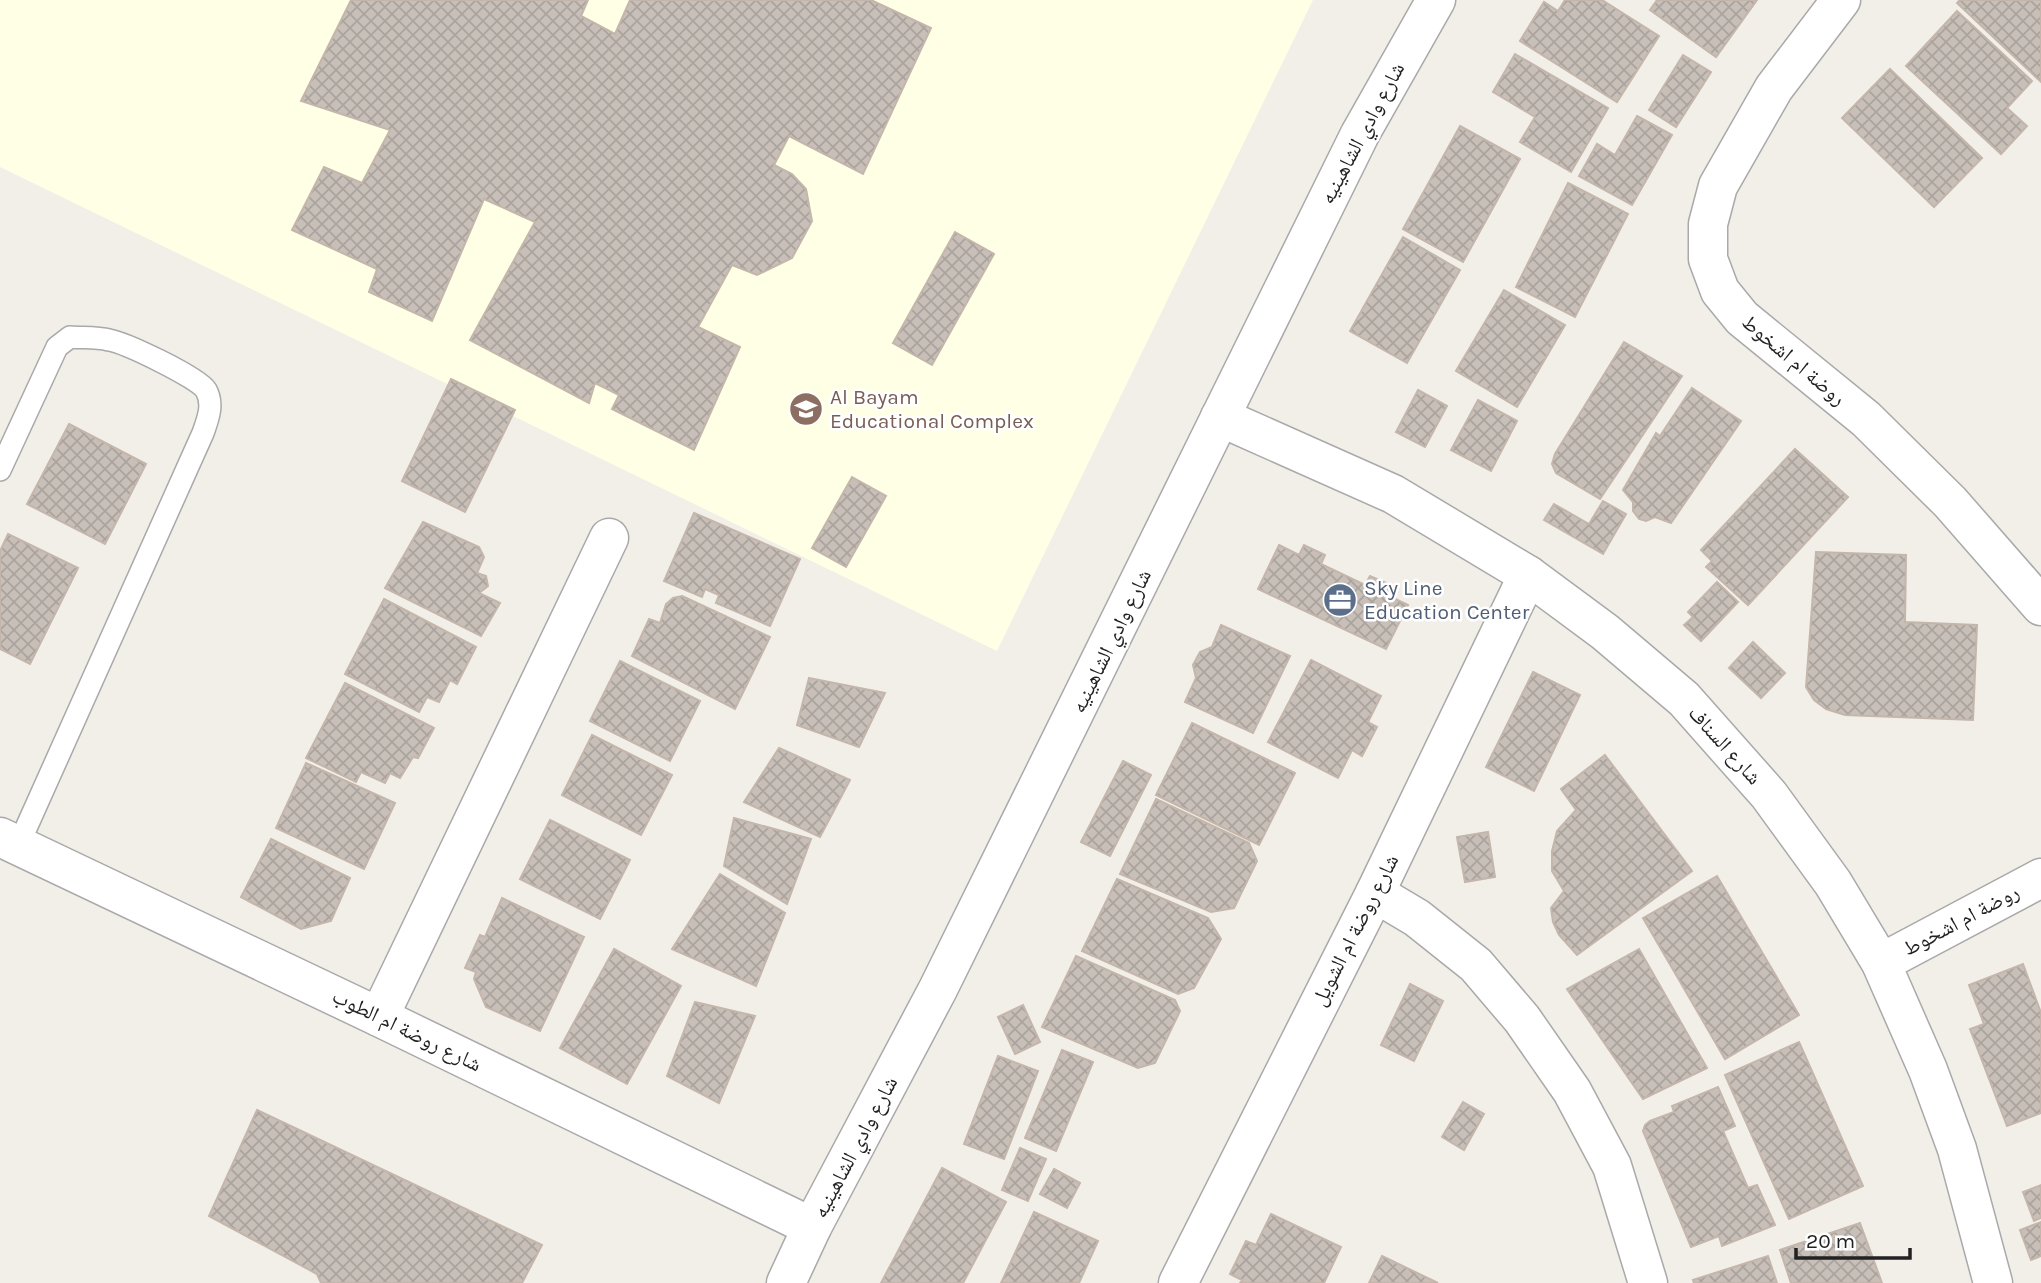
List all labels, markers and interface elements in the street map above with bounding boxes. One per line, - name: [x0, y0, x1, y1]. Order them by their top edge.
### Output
- street label: شارع وادي الشاهينيه: [1315, 58, 1413, 210]
- street label: روضة ام اشخوط: [1736, 310, 1851, 412]
- place label: Al Bayam Educational Complex: [830, 385, 1034, 433]
- school or university icon: Al Bayam Educational Complex: [787, 390, 825, 428]
- street label: شارع وادي الشاهينيه: [1066, 565, 1160, 718]
- place label: Sky Line Education Center: [1364, 576, 1530, 624]
- office icon: Sky Line Education Center: [1321, 581, 1359, 619]
- street label: شارع السناف: [1683, 701, 1767, 790]
- street label: شارع روضة ام الشويل: [1306, 850, 1405, 1011]
- street label: روضة ام اشخوط: [1899, 879, 2024, 962]
- street label: شارع روضة ام الطوب: [328, 984, 485, 1078]
- street label: شارع وادي الشاهينيه: [808, 1072, 906, 1224]
- scale bar: [1796, 1216, 1910, 1260]
- text: 20 m: [1806, 1229, 1855, 1253]

